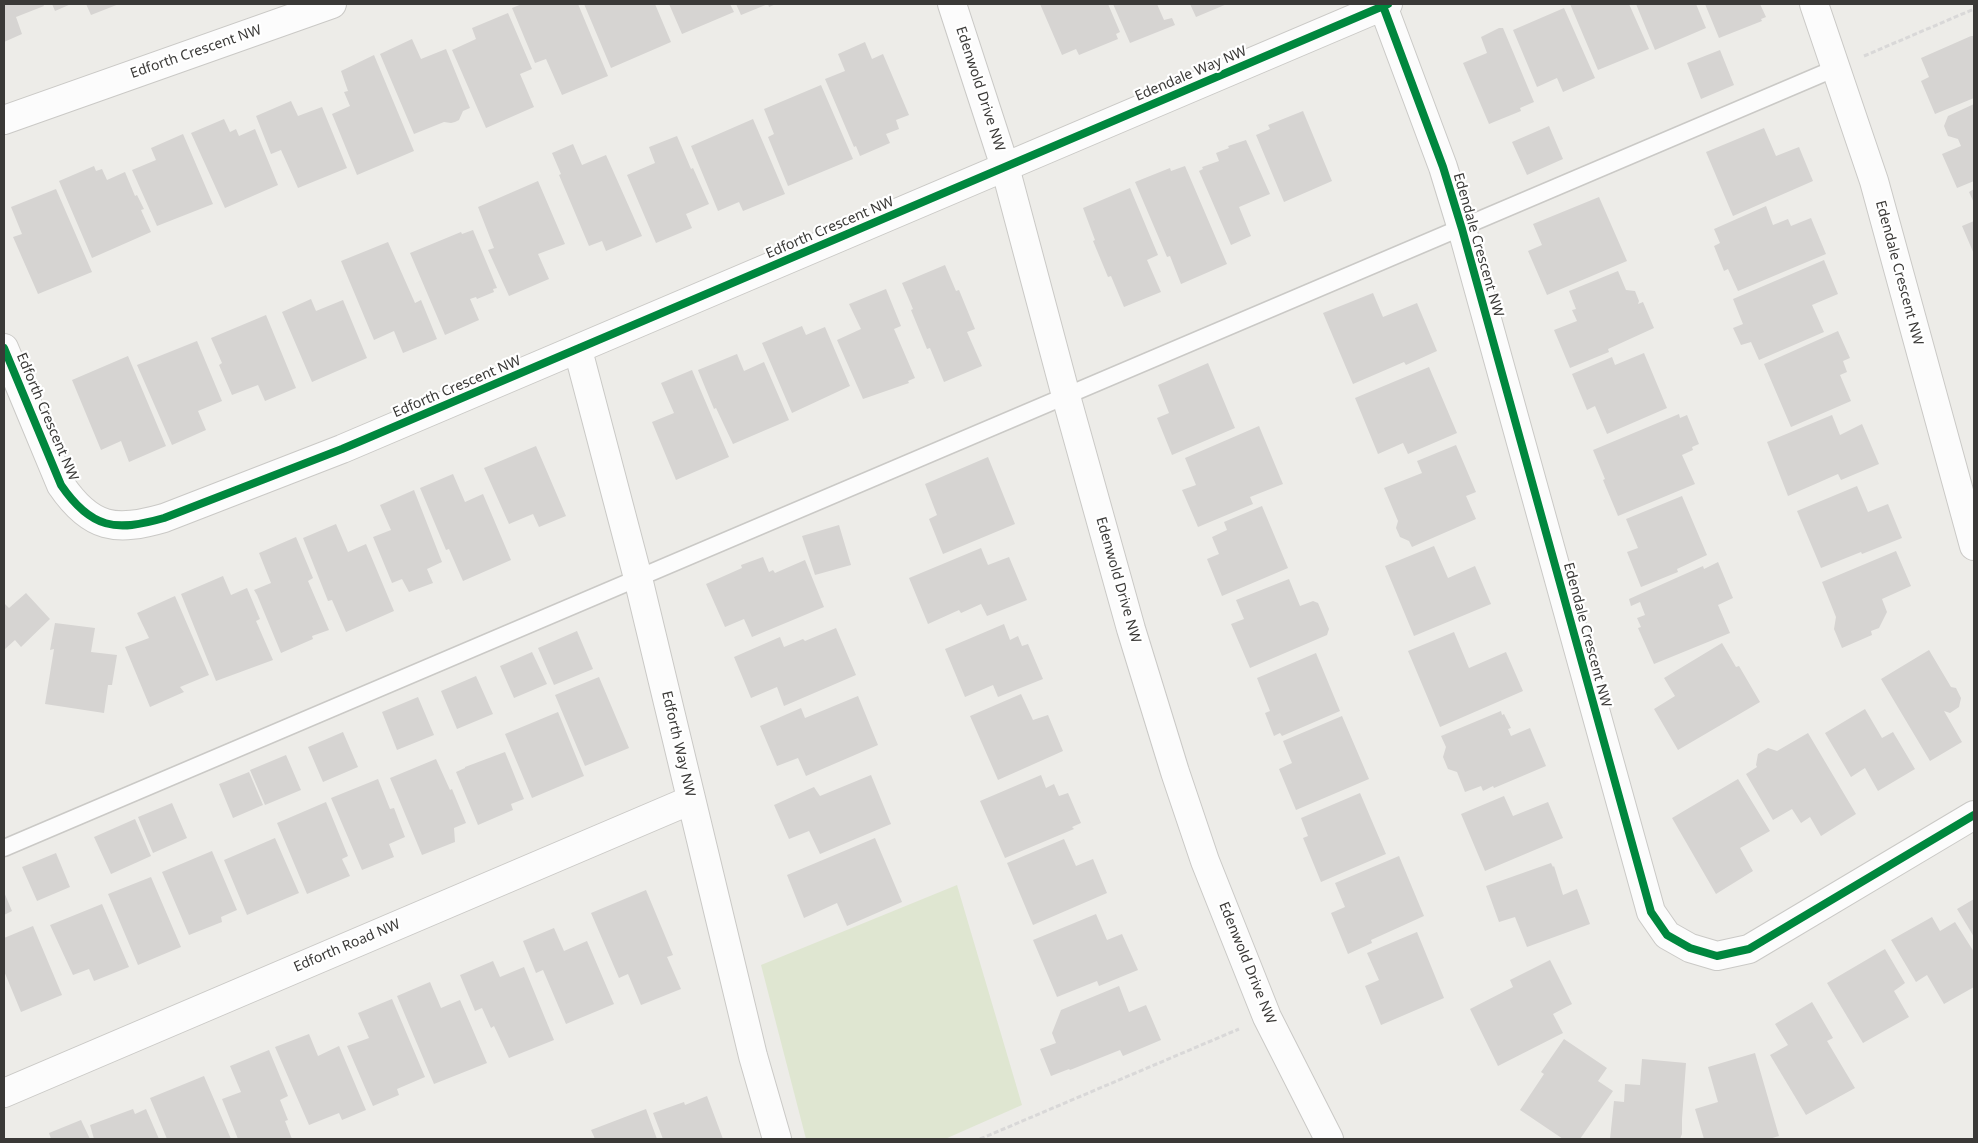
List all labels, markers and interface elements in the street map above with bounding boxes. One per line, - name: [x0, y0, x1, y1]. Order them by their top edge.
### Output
- street label: Edforth Crescent NW: [128, 22, 264, 82]
- street label: Edenwold Drive NW: [952, 24, 1008, 154]
- street label: Edendale Way NW: [1133, 43, 1249, 105]
- street label: Edendale Crescent NW: [1449, 171, 1507, 319]
- street label: Edforth Crescent NW: [763, 193, 897, 263]
- street label: Edendale Crescent NW: [1872, 199, 1926, 347]
- street label: Edforth Crescent NW: [12, 350, 82, 484]
- street label: Edforth Crescent NW: [390, 352, 524, 422]
- street label: Edenwold Drive NW: [1092, 515, 1144, 645]
- street label: Edendale Crescent NW: [1560, 561, 1614, 709]
- street label: Edforth Way NW: [658, 690, 698, 798]
- street label: Edenwold Drive NW: [1215, 899, 1279, 1027]
- street label: Edforth Road NW: [291, 916, 403, 976]

